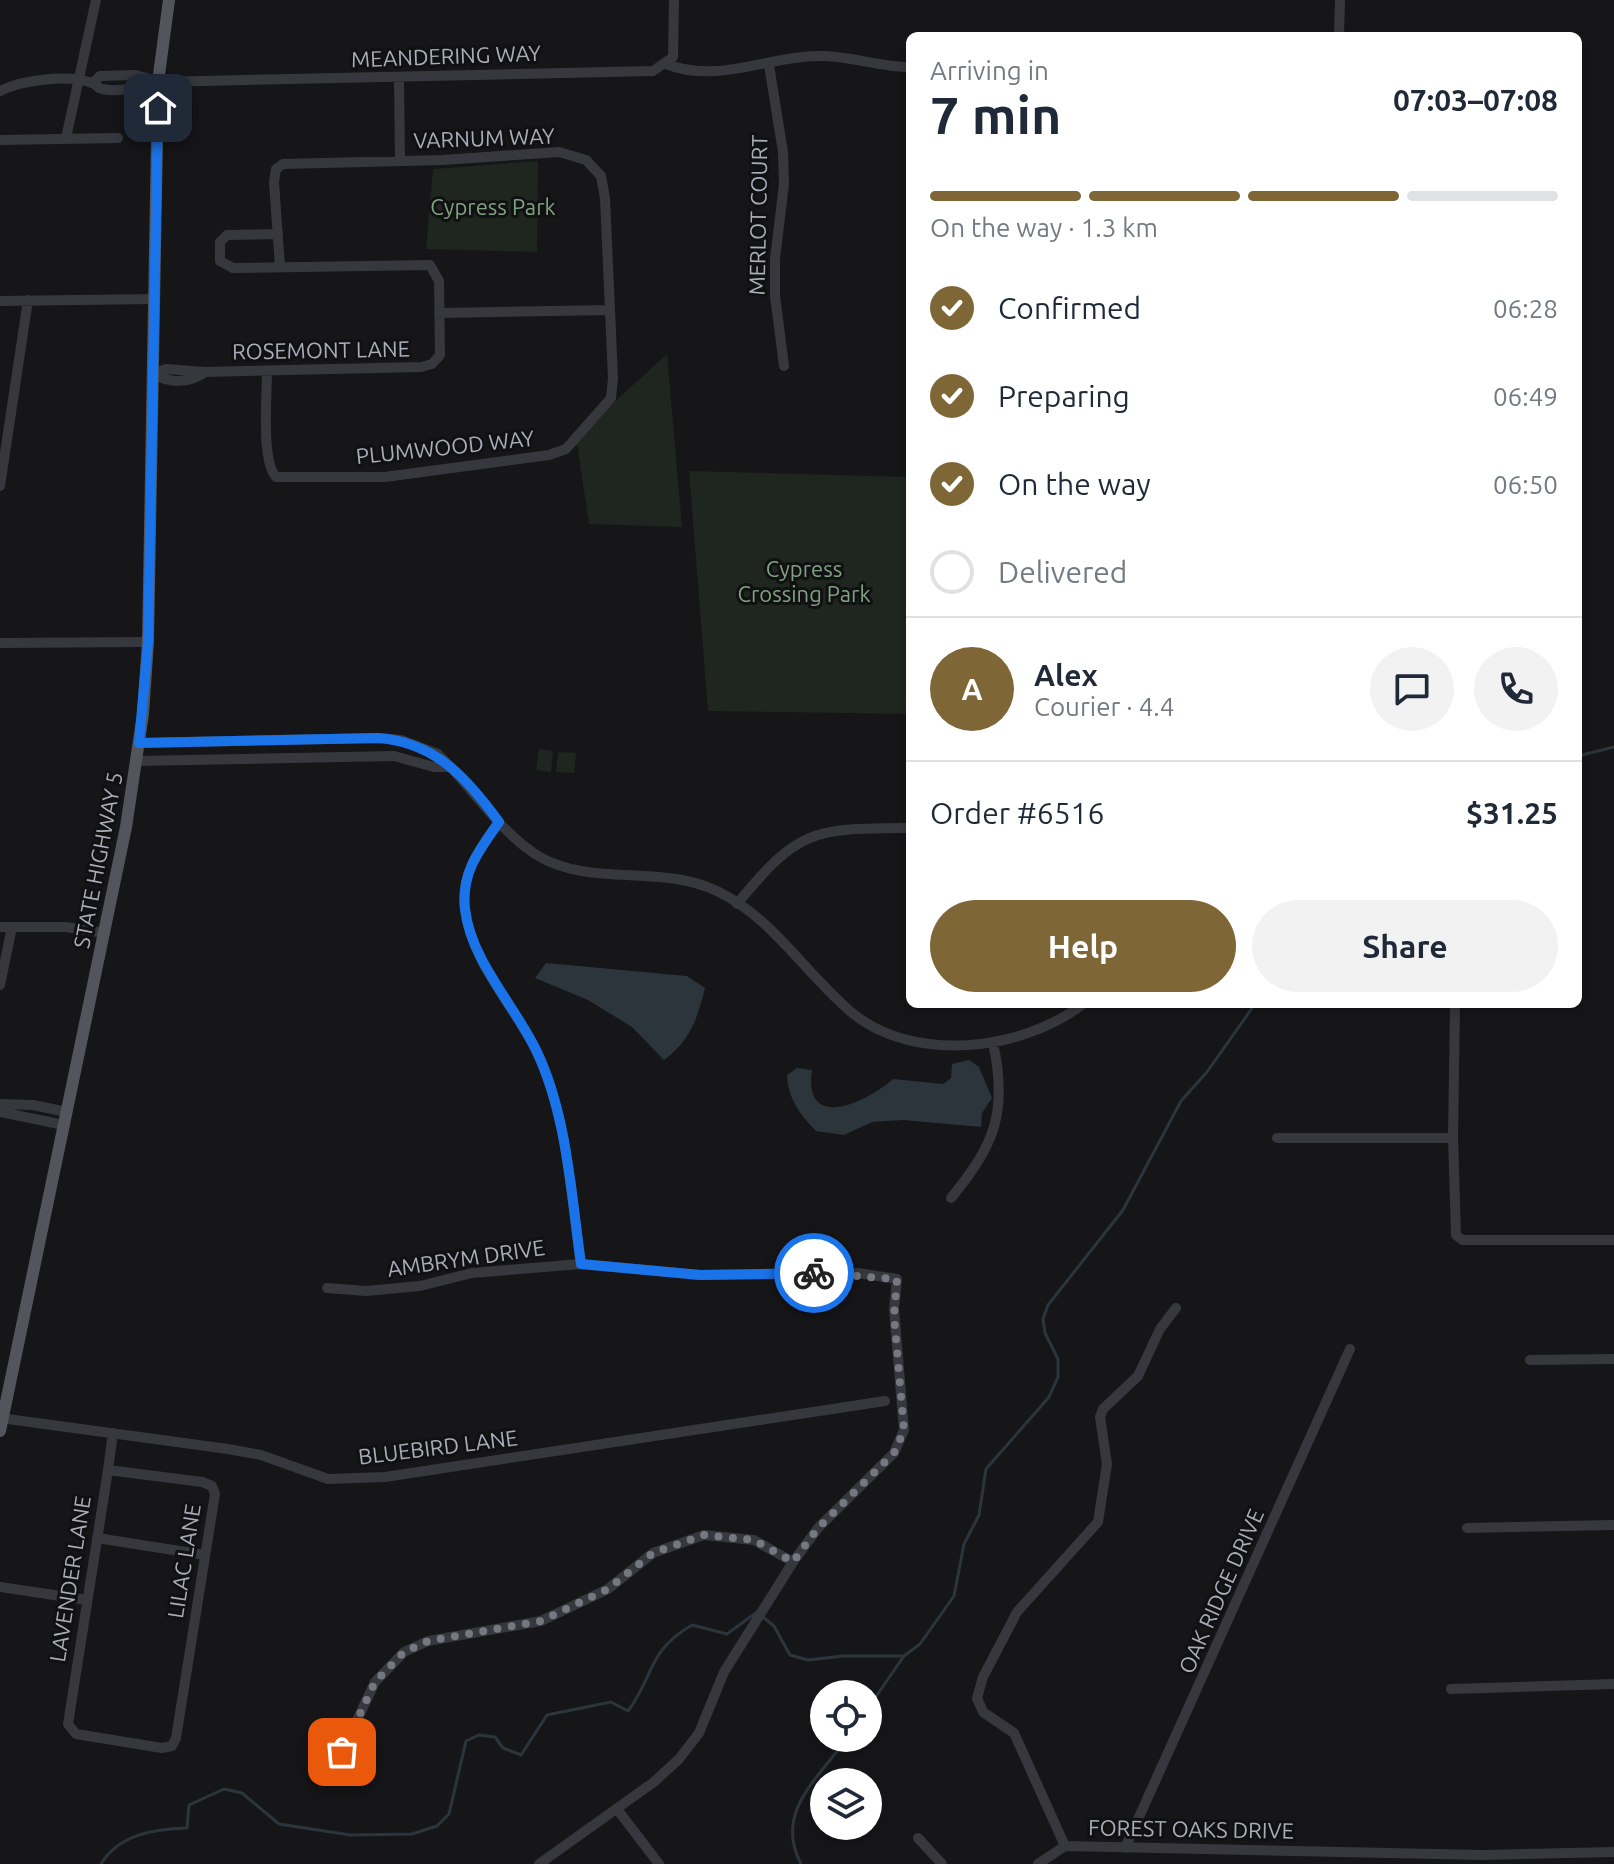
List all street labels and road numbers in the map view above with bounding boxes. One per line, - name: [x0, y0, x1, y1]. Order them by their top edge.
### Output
- street label: MEANDERING WAY: [351, 40, 542, 71]
- street label: VARNUM WAY: [413, 123, 555, 152]
- street label: MERLOT COURT: [744, 134, 771, 296]
- street label: ROSEMONT LANE: [232, 335, 410, 364]
- street label: PLUMWOOD WAY: [355, 425, 535, 468]
- street label: STATE HIGHWAY 5: [68, 770, 127, 950]
- street label: AMBRYM DRIVE: [385, 1234, 546, 1281]
- street label: BLUEBIRD LANE: [357, 1424, 519, 1469]
- street label: LAVENDER LANE: [44, 1494, 95, 1664]
- street label: LILAC LANE: [162, 1502, 205, 1620]
- street label: OAK RIDGE DRIVE: [1173, 1505, 1268, 1677]
- street label: FOREST OAKS DRIVE: [1088, 1814, 1294, 1843]

